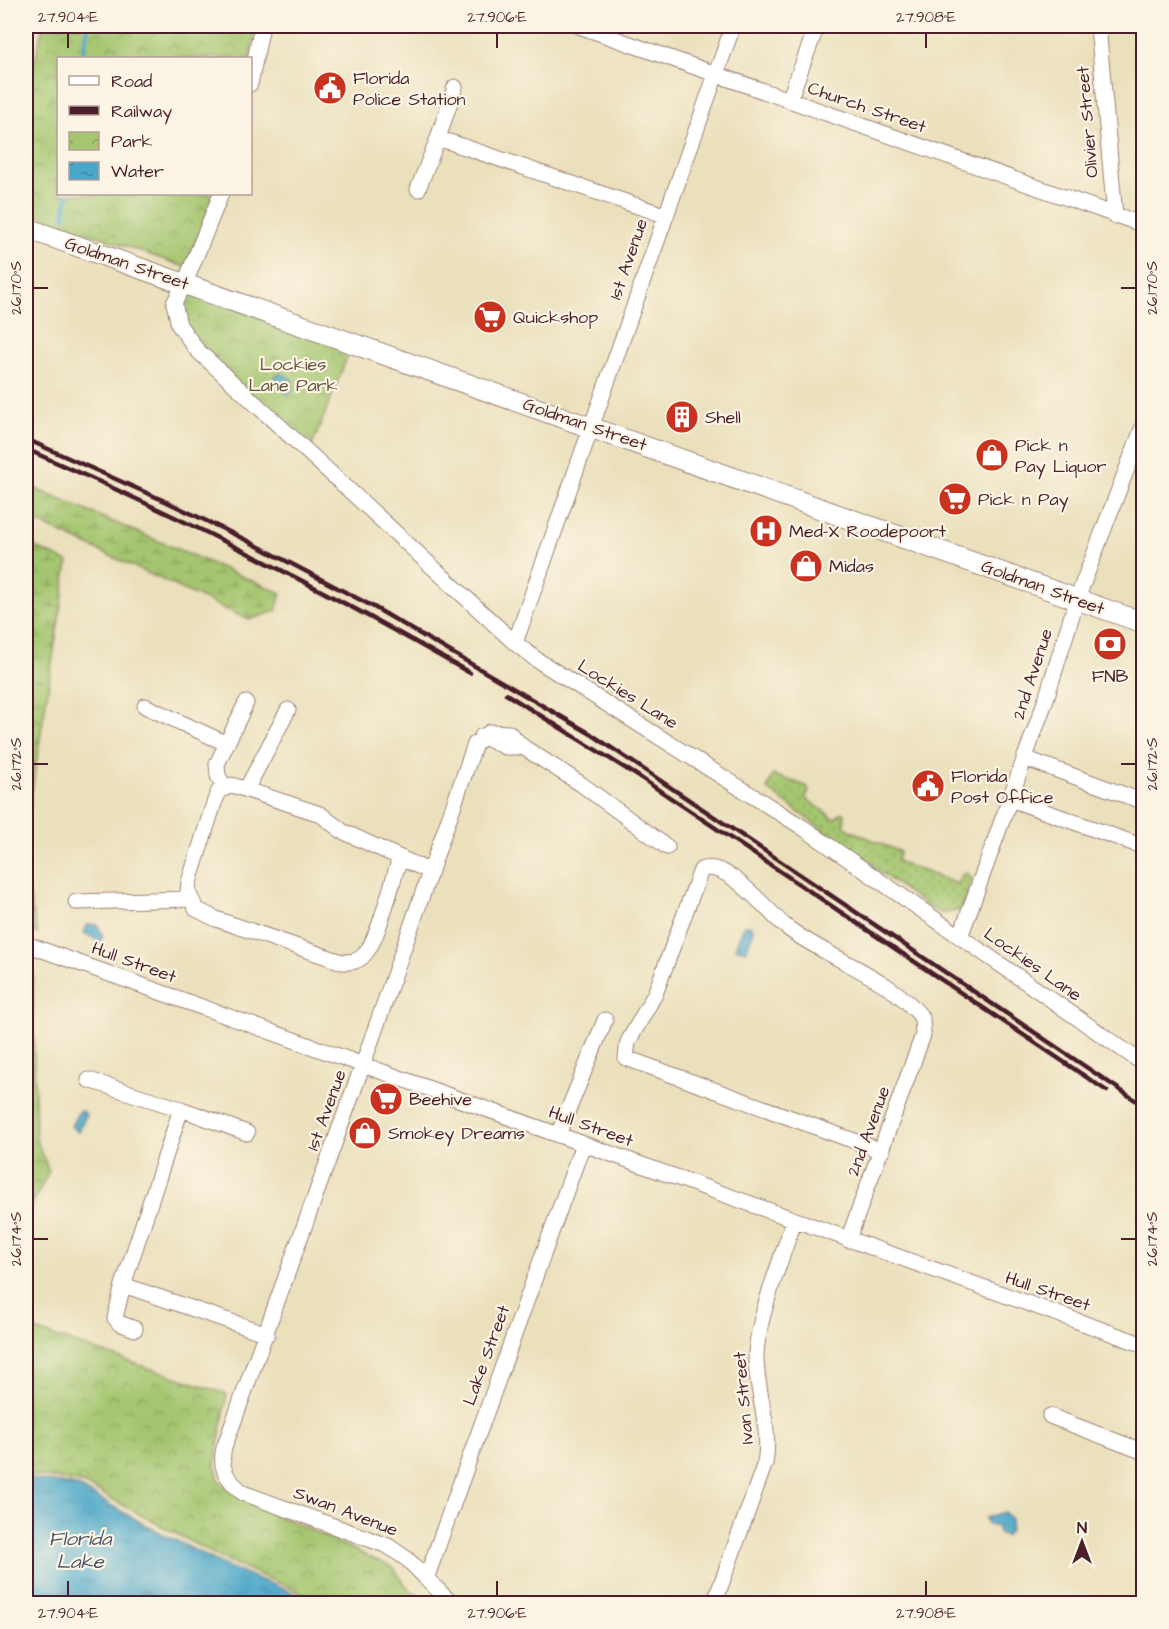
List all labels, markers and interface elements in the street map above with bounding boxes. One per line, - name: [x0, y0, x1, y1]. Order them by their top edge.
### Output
- text: 27.904°E: [38, 7, 98, 28]
- text: 27.906°E: [467, 7, 527, 28]
- text: 27.908°E: [896, 7, 956, 28]
- legend: [57, 57, 252, 195]
- street label: Olivier Street: [1070, 64, 1105, 179]
- place label: Florida Police Station: [353, 66, 466, 112]
- text: Road: [111, 69, 152, 94]
- public building icon: Florida Police Station: [312, 70, 348, 106]
- street label: Church Street: [804, 76, 930, 140]
- text: Railway: [111, 99, 172, 125]
- text: Park: [111, 129, 153, 154]
- text: Water: [111, 159, 164, 184]
- street label: 1st Avenue: [603, 215, 654, 303]
- street label: Goldman Street: [62, 231, 193, 297]
- text: 26.170°S: [6, 261, 27, 315]
- text: 26.170°S: [1142, 261, 1163, 315]
- supermarket icon: Quickshop: [472, 299, 508, 335]
- place label: Quickshop: [513, 305, 598, 330]
- park label: Lockies Lane Park: [248, 352, 338, 398]
- street label: Goldman Street: [520, 392, 651, 458]
- building icon: Shell: [664, 399, 700, 435]
- place label: Shell: [705, 405, 741, 430]
- place label: Pick n Pay Liquor: [1015, 433, 1106, 480]
- shop icon: Pick n Pay Liquor: [974, 437, 1010, 473]
- supermarket icon: Pick n Pay: [937, 481, 973, 517]
- place label: Pick n Pay: [978, 487, 1069, 513]
- hospital icon: Med-X Roodepoort: [748, 513, 784, 549]
- place label: Med-X Roodepoort: [789, 519, 947, 544]
- shop icon: Midas: [788, 548, 824, 584]
- place label: Midas: [829, 554, 874, 579]
- street label: Goldman Street: [978, 554, 1109, 622]
- street label: 2nd Avenue: [1006, 625, 1059, 723]
- bank icon: FNB: [1092, 626, 1128, 662]
- street label: Lockies Lane: [573, 654, 683, 735]
- place label: FNB: [1092, 664, 1128, 689]
- text: 26.172°S: [6, 737, 27, 790]
- text: 26.172°S: [1142, 737, 1163, 790]
- place label: Florida Post Office: [951, 764, 1054, 810]
- public building icon: Florida Post Office: [910, 768, 946, 804]
- street label: Lockies Lane: [979, 921, 1087, 1008]
- street label: Hull Street: [88, 936, 180, 990]
- street label: 1st Avenue: [300, 1066, 353, 1154]
- supermarket icon: Beehive: [368, 1081, 404, 1117]
- street label: 2nd Avenue: [841, 1082, 896, 1180]
- place label: Beehive: [409, 1087, 472, 1112]
- street label: Hull Street: [545, 1100, 637, 1154]
- shop icon: Smokey Dreams: [347, 1115, 383, 1151]
- place label: Smokey Dreams: [388, 1121, 525, 1147]
- text: 26.174°S: [6, 1211, 27, 1266]
- text: 26.174°S: [1142, 1211, 1163, 1266]
- street label: Hull Street: [1002, 1265, 1094, 1318]
- street label: Lake Street: [457, 1301, 516, 1409]
- street label: Ivan Street: [727, 1350, 760, 1445]
- street label: Swan Avenue: [290, 1480, 402, 1543]
- north arrow: [1052, 1512, 1112, 1572]
- text: N: [1077, 1517, 1087, 1539]
- water label: Florida Lake: [49, 1525, 112, 1576]
- text: 27.904°E: [38, 1603, 98, 1624]
- text: 27.906°E: [467, 1603, 527, 1624]
- text: 27.908°E: [896, 1603, 956, 1624]

